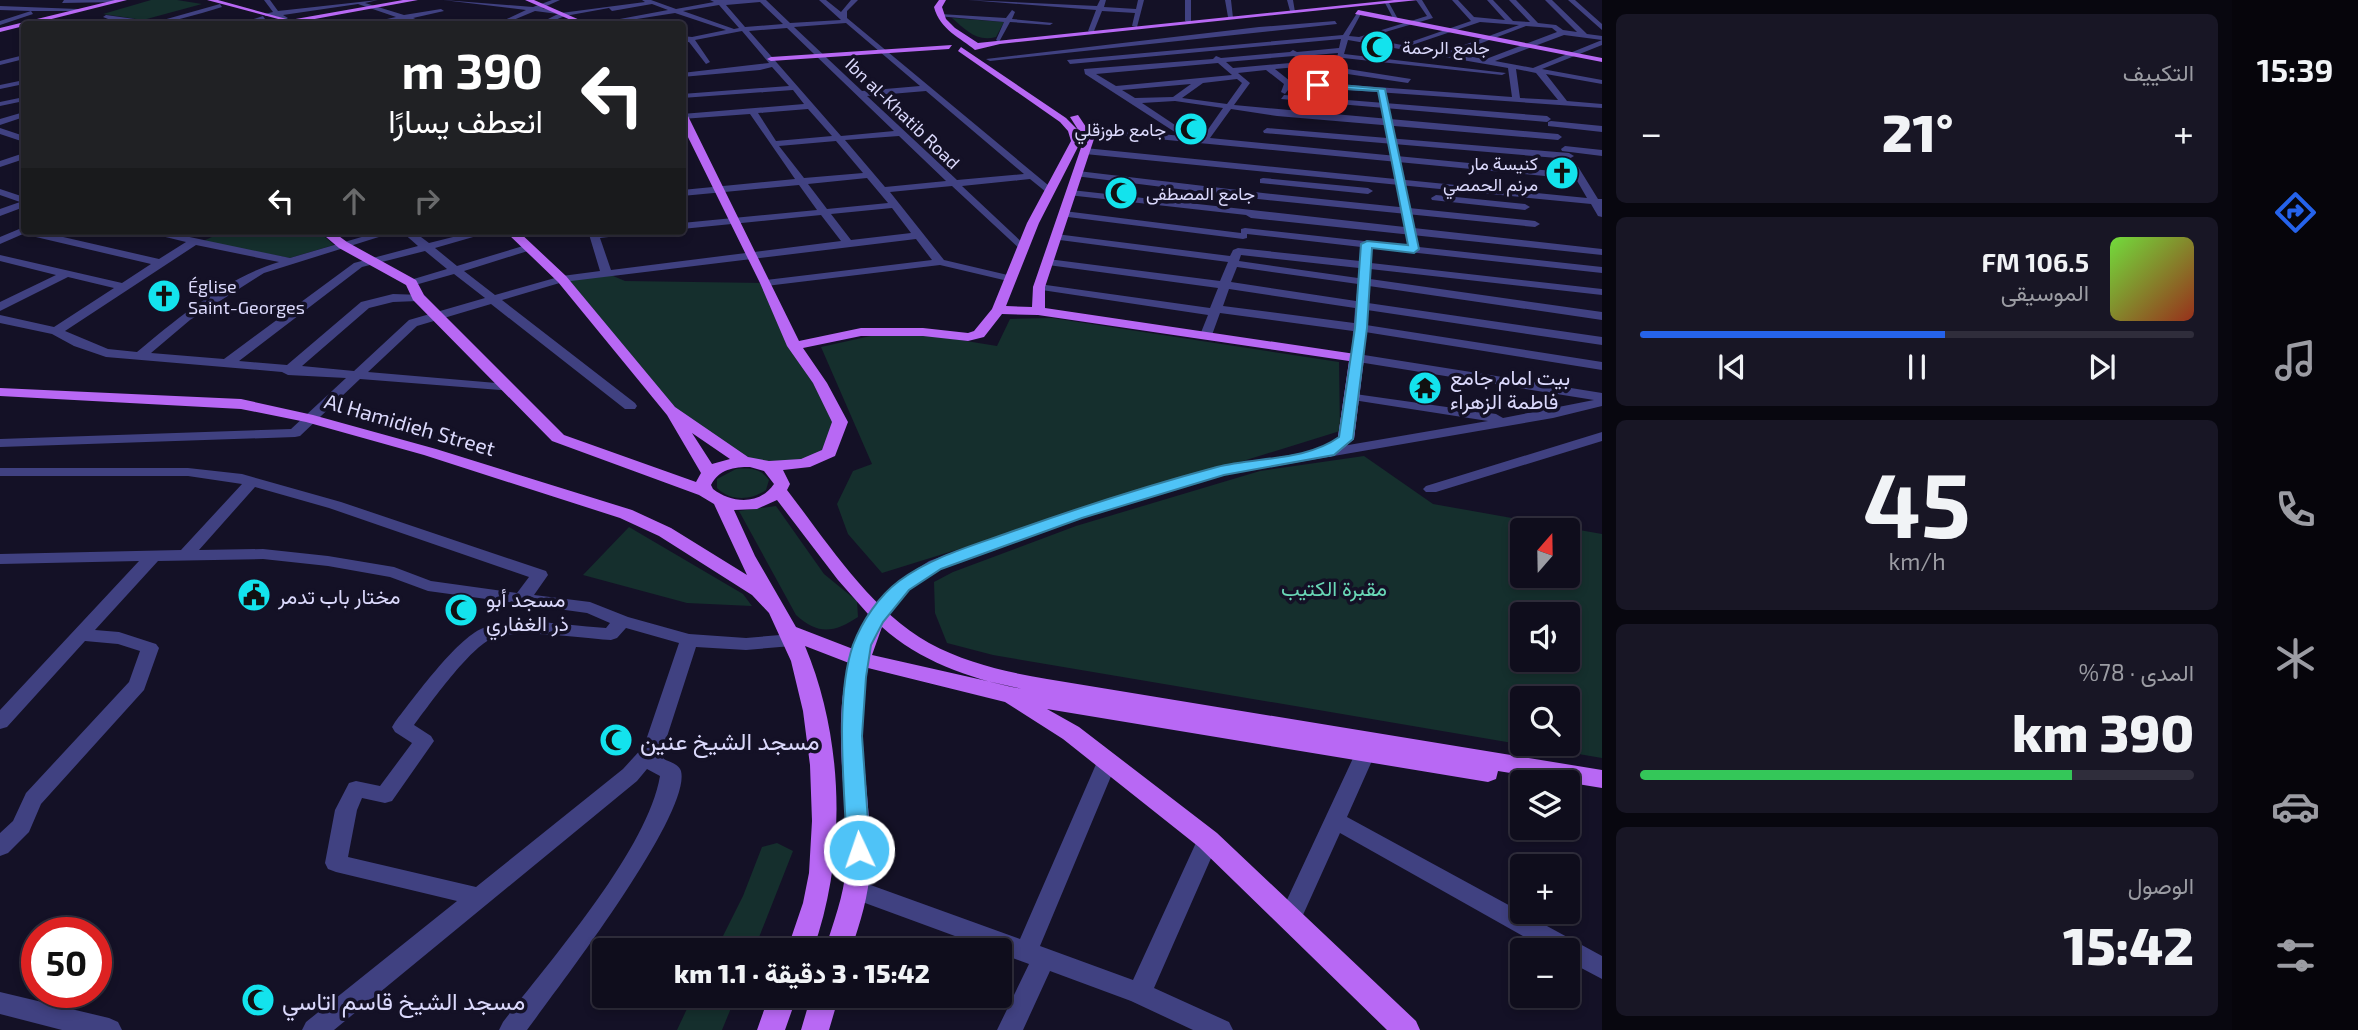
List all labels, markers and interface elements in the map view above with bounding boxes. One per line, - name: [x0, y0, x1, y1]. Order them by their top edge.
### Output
- mosque icon: جامع الرحمة: [1358, 28, 1396, 66]
- place label: جامع الرحمة: [1402, 36, 1490, 60]
- text: 390 m: [402, 40, 543, 99]
- icon: left: [567, 49, 658, 140]
- text: 15:39: [2257, 50, 2333, 88]
- street label: Ibn al-Khatib Road: [841, 53, 965, 173]
- pin: [1288, 55, 1348, 115]
- text: التكييف: [2123, 58, 2194, 86]
- icon: arrive: [1299, 66, 1337, 104]
- text: 21°: [1882, 100, 1953, 162]
- text: انعطف يسارًا: [388, 101, 543, 139]
- text: −: [1640, 109, 1662, 155]
- text: +: [2173, 109, 2194, 155]
- mosque icon: جامع طوزقلي: [1172, 110, 1210, 148]
- place label: جامع طوزقلي: [1075, 118, 1166, 145]
- place label: كنيسة مار مرنم الحمصي: [1443, 152, 1538, 200]
- church icon: كنيسة مار مرنم الحمصي: [1543, 154, 1581, 192]
- mosque icon: جامع المصطفى: [1102, 174, 1140, 212]
- icon: left: [262, 182, 300, 220]
- icon: ahead: [335, 182, 373, 220]
- icon: right: [408, 182, 446, 220]
- place label: جامع المصطفى: [1146, 182, 1255, 206]
- icon: directions: [2271, 188, 2320, 237]
- text: 106.5 FM: [1981, 246, 2089, 277]
- place label: Église Saint-Georges: [188, 275, 305, 318]
- church icon: Église Saint-Georges: [145, 277, 183, 315]
- text: الموسيقى: [2001, 278, 2089, 306]
- icon: music: [2271, 336, 2320, 385]
- icon: previous: [1713, 348, 1751, 386]
- icon: pause: [1898, 348, 1936, 386]
- icon: next: [2083, 348, 2121, 386]
- place label: بيت امام جامع فاطمة الزهراء: [1450, 364, 1570, 415]
- temple icon: بيت امام جامع فاطمة الزهراء: [1406, 369, 1444, 407]
- street label: Al Hamidieh Street: [322, 388, 498, 460]
- text: 45: [1863, 447, 1971, 556]
- icon: phone: [2271, 485, 2320, 534]
- north arrow: [1510, 518, 1580, 588]
- map controls: [1510, 518, 1580, 1008]
- text: km/h: [1888, 547, 1946, 575]
- park label: مقبرة الكتيب: [1281, 575, 1387, 602]
- public building icon: مختار باب تدمر: [235, 576, 273, 614]
- place label: مختار باب تدمر: [277, 583, 401, 610]
- place label: مسجد أبو ذر الغفاري: [486, 586, 569, 641]
- mosque icon: مسجد أبو ذر الغفاري: [442, 591, 480, 629]
- button: sound: [1510, 602, 1580, 672]
- icon: climate: [2271, 634, 2320, 683]
- text: المدى · 78%: [2078, 658, 2194, 686]
- button: search: [1510, 686, 1580, 756]
- text: 390 km: [2012, 700, 2194, 762]
- mosque icon: مسجد الشيخ عنين: [597, 721, 635, 759]
- place label: مسجد الشيخ عنين: [640, 726, 820, 759]
- button: layers: [1510, 770, 1580, 840]
- icon: car: [2271, 782, 2320, 831]
- position arrow: [822, 813, 896, 887]
- button: +: [1510, 854, 1580, 924]
- text: الوصول: [2128, 871, 2194, 899]
- text: 15:42: [2063, 913, 2194, 975]
- speed limit sign: 50: [21, 917, 112, 1008]
- icon: filters: [2271, 931, 2320, 980]
- button: −: [1510, 938, 1580, 1008]
- text: 15:42 · 3 دقيقة · 1.1 km: [674, 957, 930, 988]
- mosque icon: مسجد الشيخ قاسم اتاسي: [239, 981, 277, 1019]
- place label: مسجد الشيخ قاسم اتاسي: [282, 986, 525, 1021]

